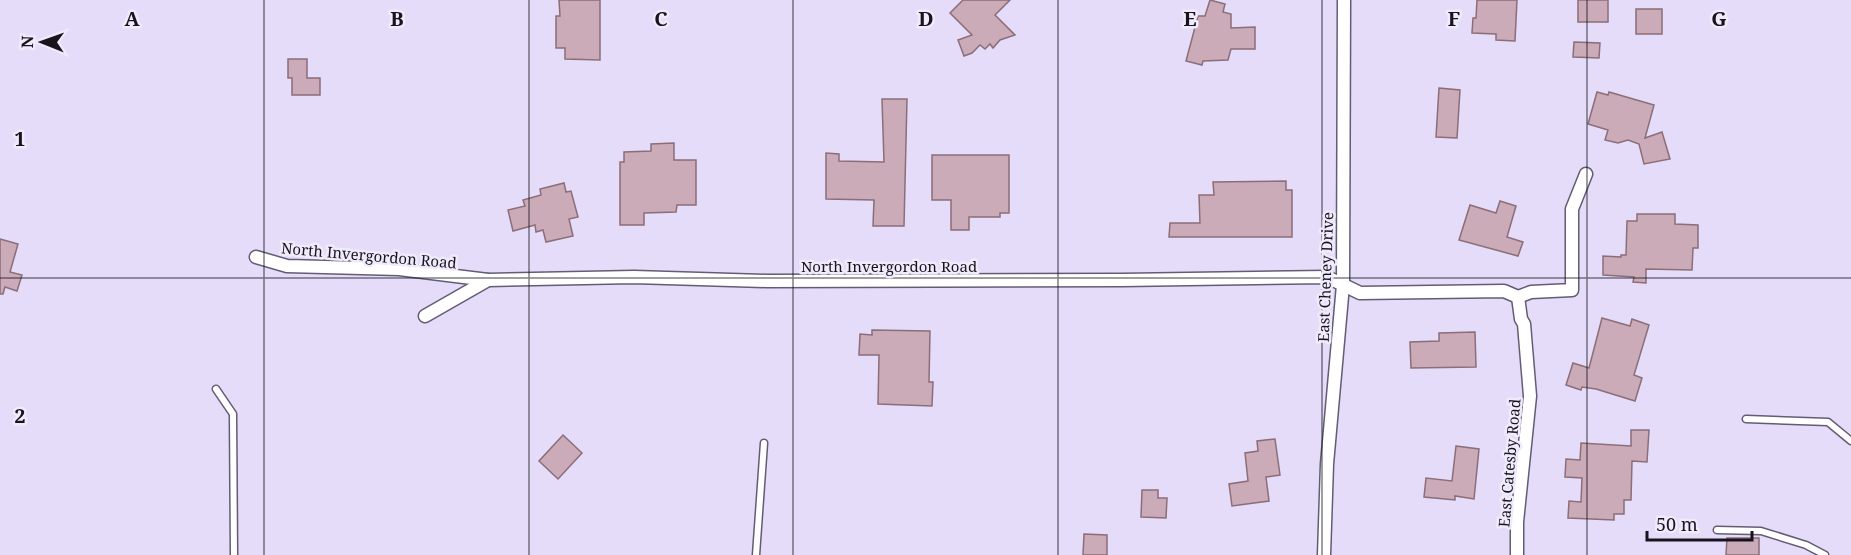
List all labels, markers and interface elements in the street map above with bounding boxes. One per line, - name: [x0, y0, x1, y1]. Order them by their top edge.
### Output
- text: A: [124, 5, 140, 32]
- text: B: [390, 5, 404, 32]
- text: C: [654, 5, 668, 32]
- text: D: [918, 5, 934, 32]
- text: E: [1183, 5, 1197, 32]
- text: F: [1448, 5, 1460, 32]
- text: G: [1711, 5, 1727, 32]
- north arrow: [12, 12, 72, 72]
- text: N: [16, 35, 38, 48]
- text: 1: [14, 125, 26, 152]
- street label: East Cheney Drive: [1313, 212, 1337, 342]
- street label: North Invergordon Road: [280, 237, 458, 273]
- street label: North Invergordon Road: [801, 256, 977, 276]
- street label: East Catesby Road: [1493, 398, 1525, 528]
- text: 2: [14, 402, 26, 429]
- scale bar: [1647, 504, 1752, 542]
- text: 50 m: [1656, 512, 1698, 536]

